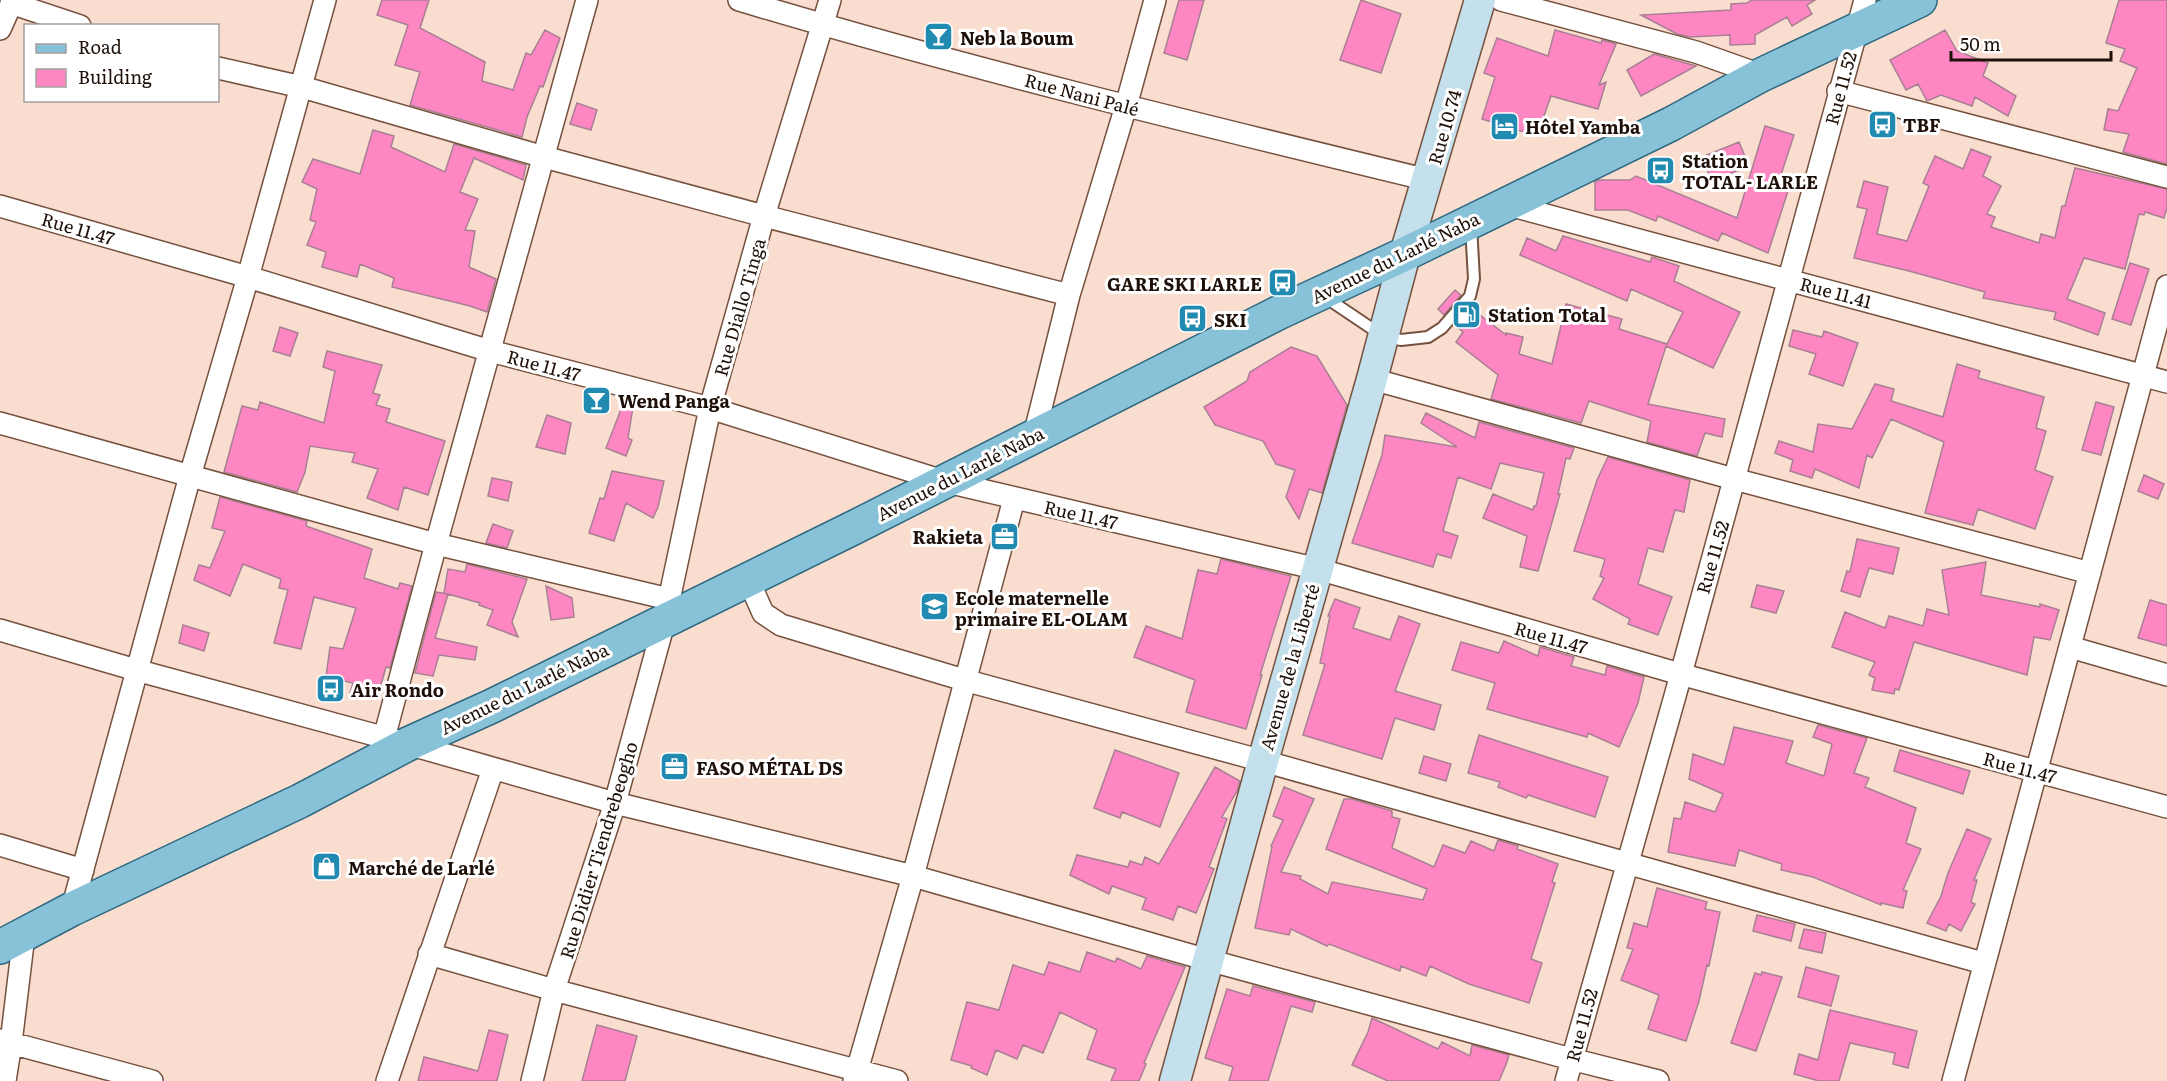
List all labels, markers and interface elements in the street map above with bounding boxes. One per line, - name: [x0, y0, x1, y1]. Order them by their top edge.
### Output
- bar icon: Neb la Boum: [923, 21, 955, 53]
- legend: [24, 24, 219, 102]
- place label: Neb la Boum: [960, 24, 1074, 51]
- scale bar: [1951, 24, 2112, 62]
- text: 50 m: [1960, 30, 2001, 57]
- text: Road: [78, 33, 122, 60]
- street label: Rue 11.52: [1817, 48, 1863, 128]
- text: Building: [78, 63, 153, 90]
- street label: Rue Nani Palé: [1022, 66, 1142, 122]
- street label: Rue 10.74: [1420, 86, 1468, 168]
- bus stop icon: TBF: [1866, 108, 1898, 140]
- hotel icon: Hôtel Yamba: [1488, 110, 1520, 142]
- place label: TBF: [1903, 111, 1940, 138]
- place label: Hôtel Yamba: [1525, 113, 1641, 140]
- place label: Station TOTAL- LARLE: [1682, 147, 1818, 195]
- bus stop icon: Station TOTAL- LARLE: [1645, 154, 1677, 186]
- street label: Avenue du Larlé Naba: [1306, 204, 1484, 310]
- street label: Rue 11.47: [38, 205, 118, 251]
- street label: Rue Diallo Tinga: [706, 234, 772, 379]
- bus stop icon: GARE SKI LARLE: [1267, 267, 1299, 299]
- street label: Rue 11.41: [1797, 269, 1875, 315]
- place label: GARE SKI LARLE: [1107, 270, 1262, 297]
- fuel station icon: Station Total: [1451, 298, 1483, 330]
- place label: Station Total: [1488, 301, 1607, 328]
- bus stop icon: SKI: [1177, 303, 1209, 335]
- place label: SKI: [1214, 306, 1247, 333]
- street label: Rue 11.47: [504, 342, 584, 388]
- bar icon: Wend Panga: [581, 384, 613, 416]
- place label: Wend Panga: [618, 387, 731, 414]
- street label: Avenue du Larlé Naba: [872, 419, 1049, 527]
- street label: Rue 11.47: [1041, 492, 1121, 536]
- street label: Rue 11.52: [1689, 517, 1735, 597]
- office icon: Rakieta: [988, 520, 1020, 552]
- place label: Rakieta: [913, 523, 984, 550]
- street label: Avenue de la Liberté: [1252, 581, 1326, 753]
- place label: Ecole maternelle primaire EL-OLAM: [955, 584, 1128, 632]
- school or university icon: Ecole maternelle primaire EL-OLAM: [918, 591, 950, 623]
- street label: Rue 11.47: [1511, 614, 1591, 660]
- street label: Avenue du Larlé Naba: [435, 635, 613, 741]
- bus stop icon: Air Rondo: [314, 673, 346, 705]
- place label: Air Rondo: [351, 676, 444, 703]
- street label: Rue Didier Tiendrebeogho: [552, 738, 644, 962]
- street label: Rue 11.47: [1980, 744, 2060, 790]
- office icon: FASO MÉTAL DS: [659, 751, 691, 783]
- place label: FASO MÉTAL DS: [696, 754, 843, 781]
- shop icon: Marché de Larlé: [311, 851, 343, 883]
- place label: Marché de Larlé: [348, 854, 495, 881]
- street label: Rue 11.52: [1558, 985, 1604, 1065]

